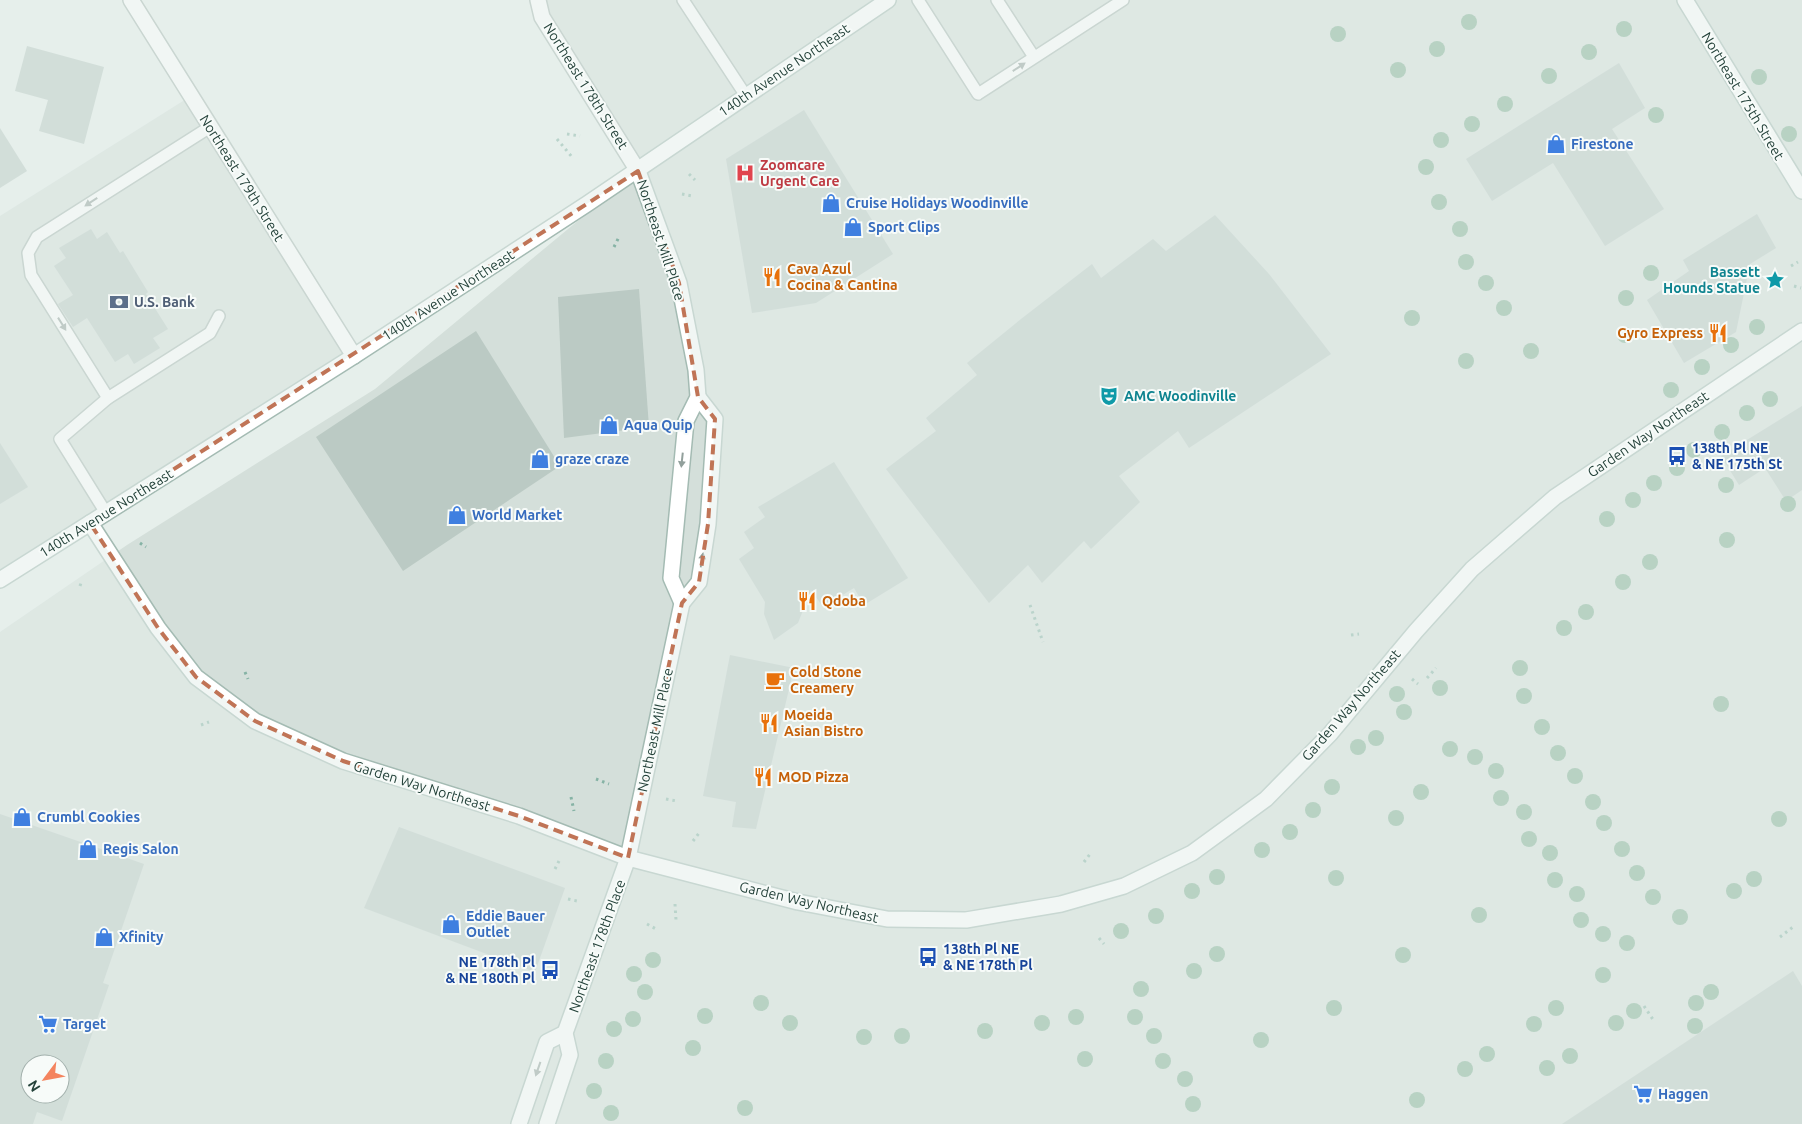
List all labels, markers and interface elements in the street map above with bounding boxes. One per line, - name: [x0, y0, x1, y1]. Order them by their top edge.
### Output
- street label: Northeast 178th Street: [540, 20, 632, 153]
- street label: 140th Avenue Northeast: [716, 20, 853, 120]
- street label: Northeast 175th Street: [1698, 29, 1788, 163]
- one-way arrow: [1012, 62, 1026, 72]
- street label: Northeast 179th Street: [196, 112, 288, 245]
- shop icon: Firestone: [1545, 133, 1567, 155]
- place label: Firestone: [1571, 136, 1634, 152]
- place label: Zoomcare Urgent Care: [760, 157, 840, 189]
- hospital icon: Zoomcare Urgent Care: [734, 162, 756, 184]
- street label: Northeast Mill Place: [634, 177, 688, 303]
- shop icon: Cruise Holidays Woodinville: [820, 192, 842, 214]
- place label: Cruise Holidays Woodinville: [846, 195, 1029, 211]
- one-way arrow: [84, 197, 98, 207]
- shop icon: Sport Clips: [842, 216, 864, 238]
- place label: Sport Clips: [868, 219, 940, 235]
- street label: 140th Avenue Northeast: [379, 246, 517, 344]
- place label: Cava Azul Cocina & Cantina: [787, 261, 898, 293]
- place label: Bassett Hounds Statue: [1663, 264, 1760, 296]
- restaurant icon: Cava Azul Cocina & Cantina: [761, 266, 783, 288]
- place icon: Bassett Hounds Statue: [1764, 269, 1786, 291]
- bank icon: U.S. Bank: [108, 291, 130, 313]
- place label: U.S. Bank: [134, 294, 195, 310]
- one-way arrow: [57, 317, 66, 330]
- restaurant icon: Gyro Express: [1707, 322, 1729, 344]
- place label: Gyro Express: [1617, 325, 1703, 341]
- theatre icon: AMC Woodinville: [1098, 385, 1120, 407]
- street label: Garden Way Northeast: [1585, 387, 1712, 480]
- place label: AMC Woodinville: [1124, 388, 1236, 404]
- shop icon: Aqua Quip: [598, 414, 620, 436]
- place label: Aqua Quip: [624, 417, 693, 433]
- place label: 138th Pl NE & NE 175th St: [1692, 440, 1782, 472]
- bus stop icon: 138th Pl NE & NE 175th St: [1666, 445, 1688, 467]
- shop icon: graze craze: [529, 448, 551, 470]
- place label: graze craze: [555, 451, 629, 467]
- one-way arrow: [678, 453, 686, 469]
- street label: 140th Avenue Northeast: [36, 465, 176, 561]
- shop icon: World Market: [446, 504, 468, 526]
- place label: World Market: [472, 507, 562, 523]
- one-way arrow: [699, 552, 707, 568]
- restaurant icon: Qdoba: [796, 590, 818, 612]
- place label: Qdoba: [822, 593, 866, 609]
- street label: Garden Way Northeast: [1298, 646, 1404, 764]
- place label: Cold Stone Creamery: [790, 664, 862, 696]
- street label: Northeast Mill Place: [634, 667, 676, 793]
- cafe icon: Cold Stone Creamery: [764, 669, 786, 691]
- place label: Moeida Asian Bistro: [784, 707, 864, 739]
- restaurant icon: Moeida Asian Bistro: [758, 712, 780, 734]
- street label: Garden Way Northeast: [352, 758, 493, 815]
- restaurant icon: MOD Pizza: [752, 766, 774, 788]
- place label: MOD Pizza: [778, 769, 849, 785]
- shop icon: Crumbl Cookies: [11, 806, 33, 828]
- place label: Crumbl Cookies: [37, 809, 140, 825]
- shop icon: Regis Salon: [77, 838, 99, 860]
- place label: Regis Salon: [103, 841, 179, 857]
- street label: Northeast 178th Place: [565, 877, 629, 1015]
- street label: Garden Way Northeast: [738, 878, 881, 926]
- place label: Eddie Bauer Outlet: [466, 908, 545, 940]
- shop icon: Eddie Bauer Outlet: [440, 913, 462, 935]
- shop icon: Xfinity: [93, 926, 115, 948]
- place label: Xfinity: [119, 929, 164, 945]
- place label: 138th Pl NE & NE 178th Pl: [943, 941, 1032, 973]
- bus stop icon: 138th Pl NE & NE 178th Pl: [917, 946, 939, 968]
- place label: NE 178th Pl & NE 180th Pl: [446, 954, 535, 986]
- bus stop icon: NE 178th Pl & NE 180th Pl: [539, 959, 561, 981]
- supermarket icon: Target: [37, 1013, 59, 1035]
- place label: Target: [63, 1016, 106, 1032]
- north arrow: [20, 1054, 70, 1104]
- one-way arrow: [534, 1062, 542, 1077]
- text: N: [24, 1077, 44, 1095]
- supermarket icon: Haggen: [1632, 1083, 1654, 1105]
- place label: Haggen: [1658, 1086, 1709, 1102]

